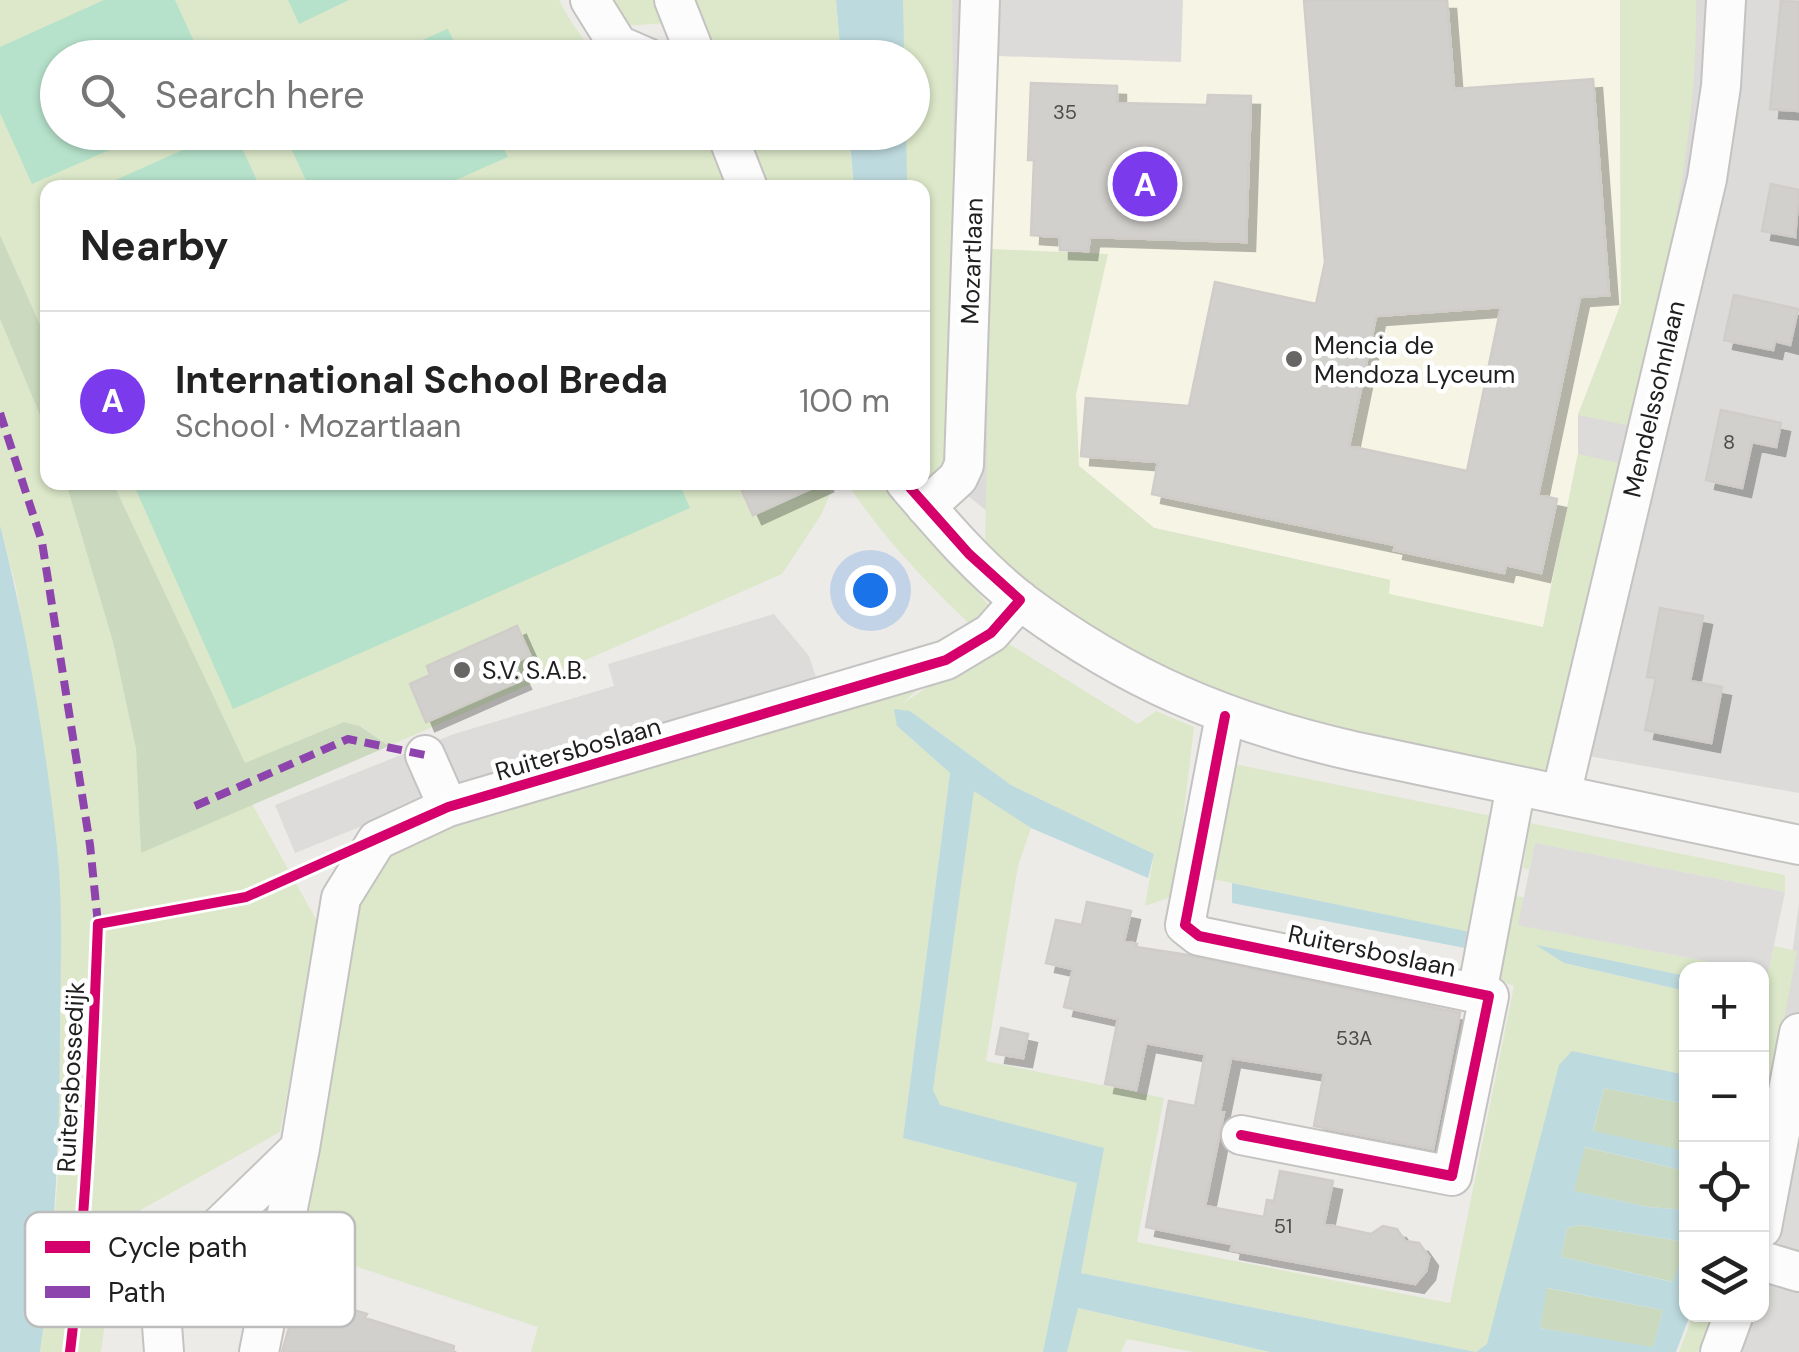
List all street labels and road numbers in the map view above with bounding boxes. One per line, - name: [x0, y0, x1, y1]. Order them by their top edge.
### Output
- street label: Mozartlaan: [953, 197, 991, 325]
- street label: Mendelssohnlaan: [1615, 297, 1693, 501]
- street label: Ruitersboslaan: [491, 710, 665, 788]
- street label: Ruitersboslaan: [1285, 917, 1459, 985]
- street label: Ruitersbossedijk: [50, 980, 92, 1173]

